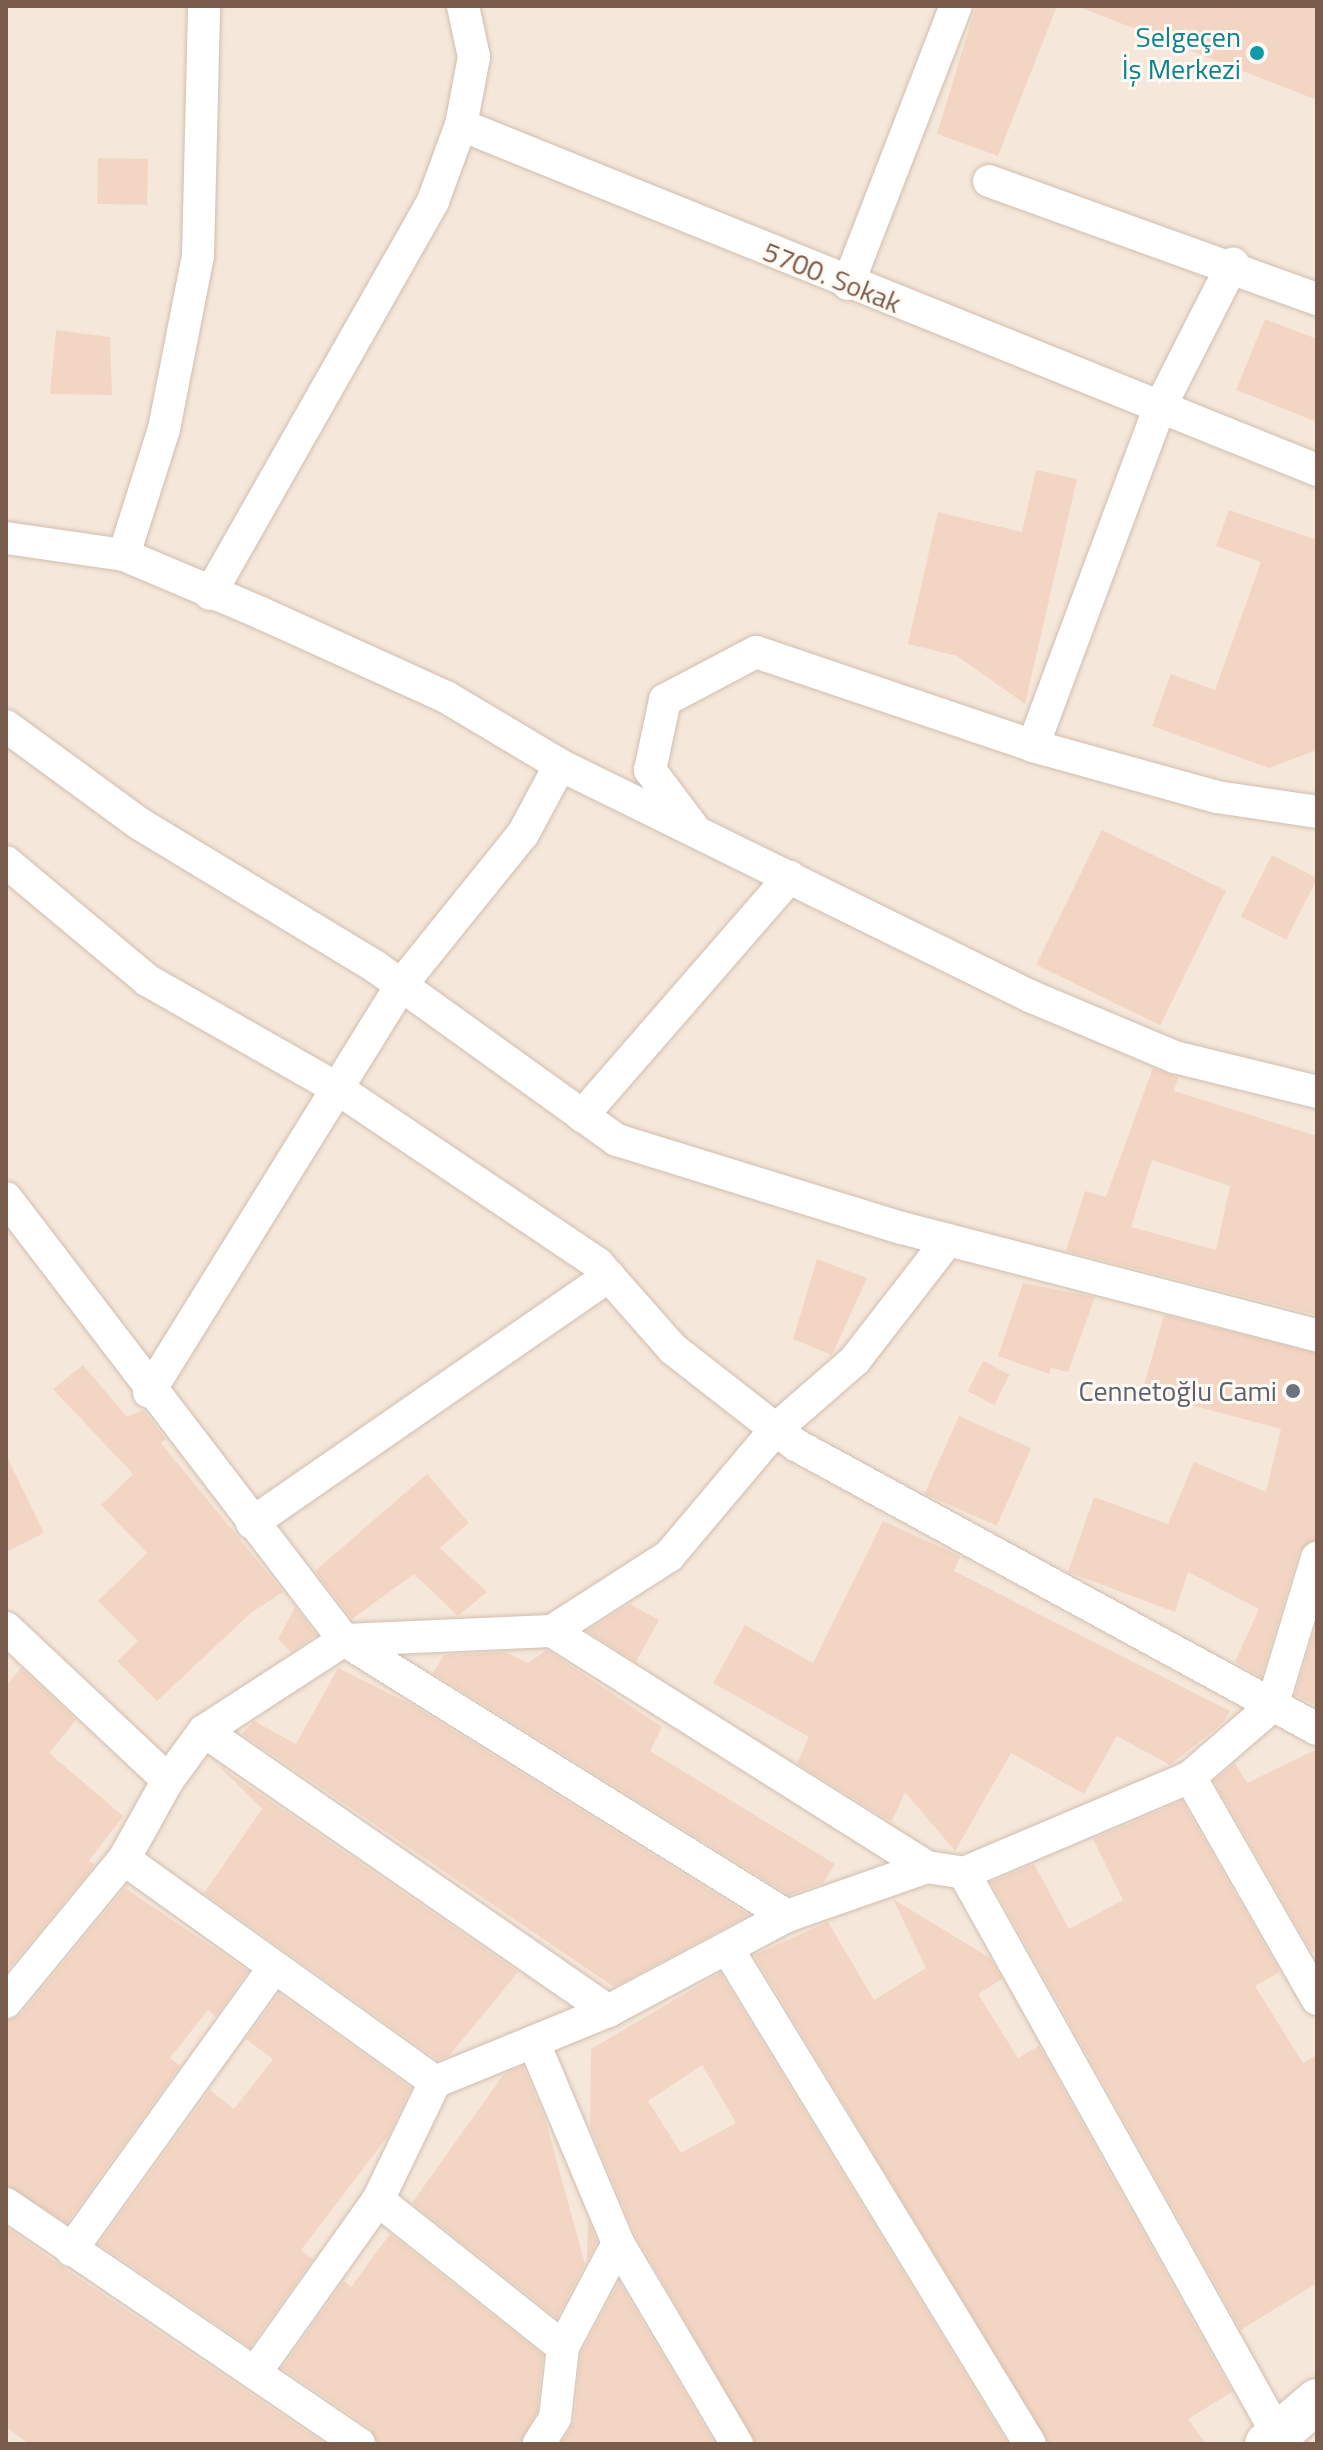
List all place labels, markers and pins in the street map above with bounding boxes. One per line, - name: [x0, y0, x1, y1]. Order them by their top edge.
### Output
- place label: Selgeçen İş Merkezi: [1122, 20, 1241, 86]
- marker: Selgeçen İş Merkezi: [1248, 44, 1266, 62]
- place label: Cennetoğlu Cami: [1078, 1374, 1277, 1408]
- marker: Cennetoğlu Cami: [1284, 1382, 1302, 1400]

